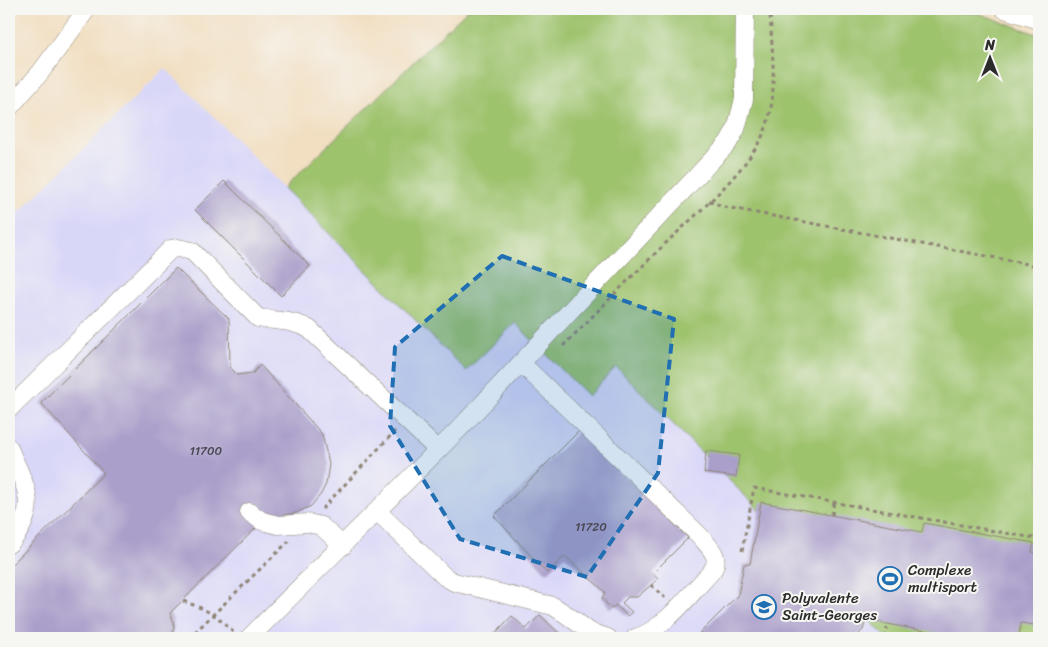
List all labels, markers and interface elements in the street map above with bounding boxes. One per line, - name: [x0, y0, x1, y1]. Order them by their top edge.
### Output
- north arrow: [966, 32, 1016, 82]
- text: N: [984, 33, 995, 58]
- house number: 11700: [190, 440, 223, 462]
- house number: 11720: [575, 516, 607, 538]
- place label: Complexe multisport: [908, 557, 977, 600]
- sports icon: Complexe multisport: [877, 566, 903, 592]
- place label: Polyvalente Saint-Georges: [782, 585, 877, 628]
- school or university icon: Polyvalente Saint-Georges: [751, 594, 777, 620]

